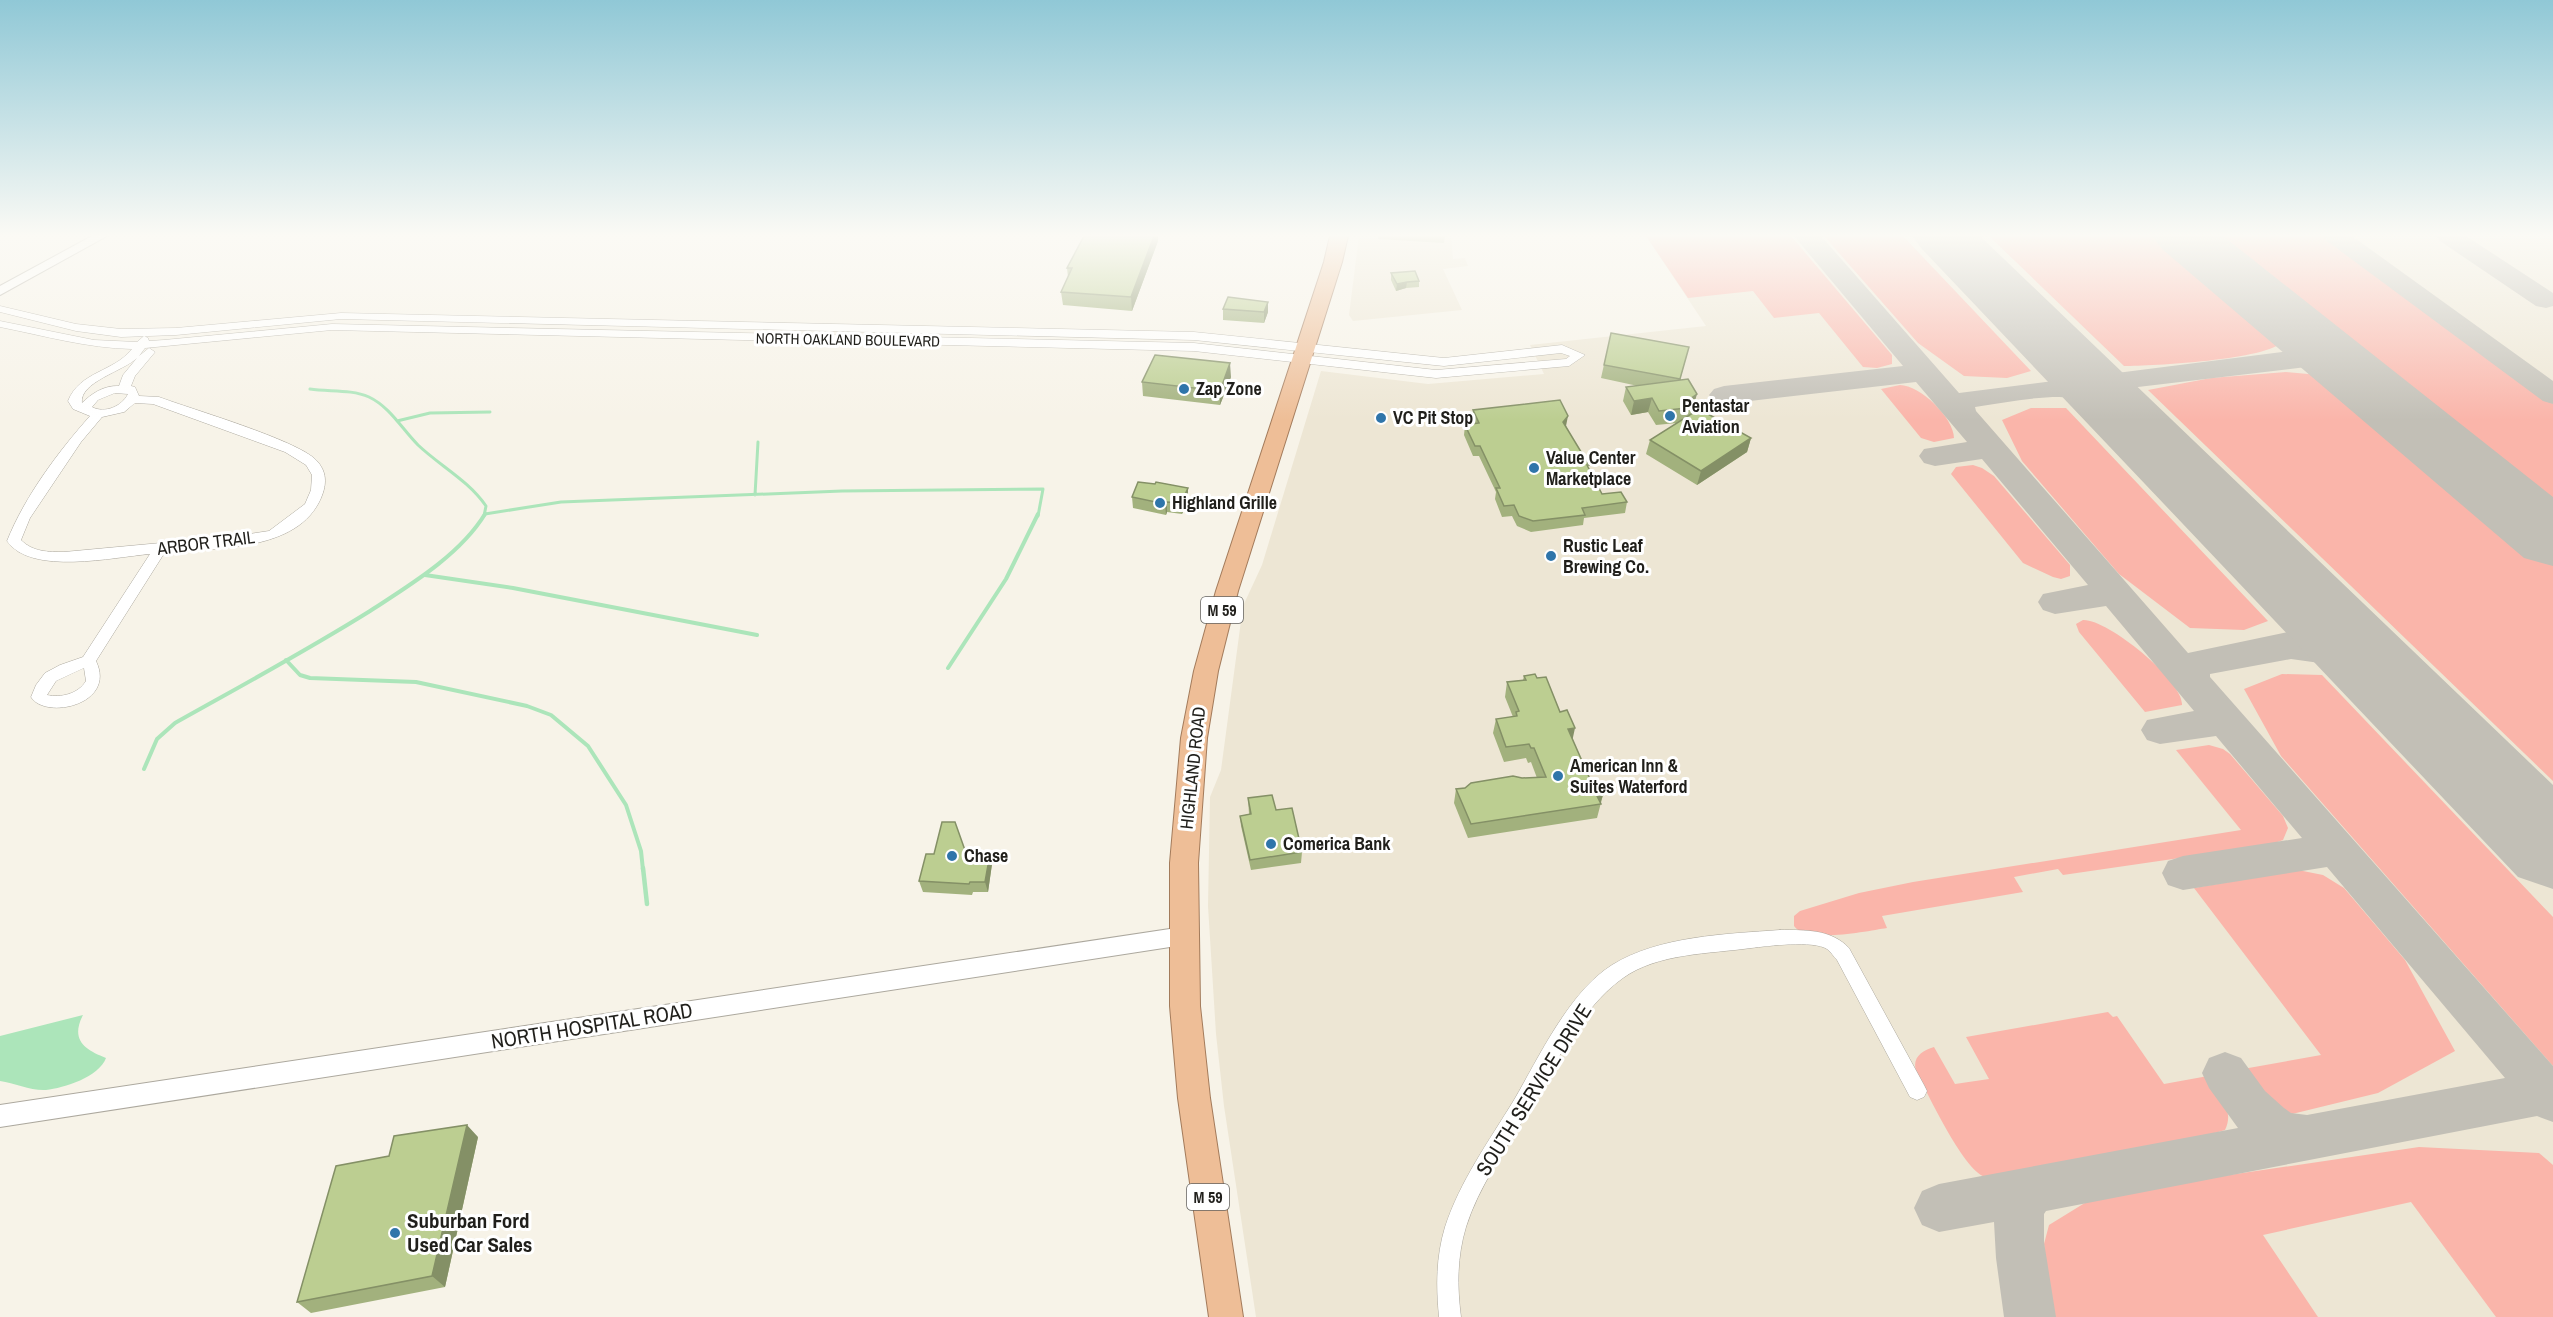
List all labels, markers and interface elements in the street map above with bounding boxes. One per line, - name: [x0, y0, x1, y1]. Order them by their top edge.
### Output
- street label: NORTH OAKLAND BOULEVARD: [756, 327, 940, 352]
- place label: Zap Zone: [1196, 376, 1262, 401]
- marker: Zap Zone: [1177, 382, 1191, 396]
- place label: Pentastar Aviation: [1682, 393, 1750, 439]
- place label: VC Pit Stop: [1393, 405, 1473, 430]
- marker: Pentastar Aviation: [1663, 409, 1677, 423]
- marker: VC Pit Stop: [1374, 411, 1388, 425]
- place label: Value Center Marketplace: [1546, 445, 1636, 491]
- marker: Value Center Marketplace: [1527, 461, 1541, 475]
- place label: Highland Grille: [1172, 490, 1277, 515]
- marker: Highland Grille: [1153, 496, 1167, 510]
- street label: ARBOR TRAIL: [155, 524, 256, 561]
- place label: Rustic Leaf Brewing Co.: [1563, 533, 1649, 579]
- marker: Rustic Leaf Brewing Co.: [1544, 549, 1558, 563]
- road number: M 59: [1201, 597, 1243, 623]
- street label: HIGHLAND ROAD: [1174, 705, 1211, 830]
- place label: American Inn & Suites Waterford: [1570, 753, 1688, 799]
- marker: American Inn & Suites Waterford: [1551, 769, 1565, 783]
- place label: Comerica Bank: [1283, 831, 1391, 856]
- marker: Comerica Bank: [1264, 837, 1278, 851]
- place label: Chase: [964, 843, 1008, 868]
- marker: Chase: [945, 849, 959, 863]
- street label: NORTH HOSPITAL ROAD: [489, 995, 695, 1056]
- street label: SOUTH SERVICE DRIVE: [1469, 998, 1598, 1181]
- road number: M 59: [1187, 1184, 1229, 1210]
- place label: Suburban Ford Used Car Sales: [407, 1206, 532, 1259]
- marker: Suburban Ford Used Car Sales: [388, 1226, 402, 1240]

